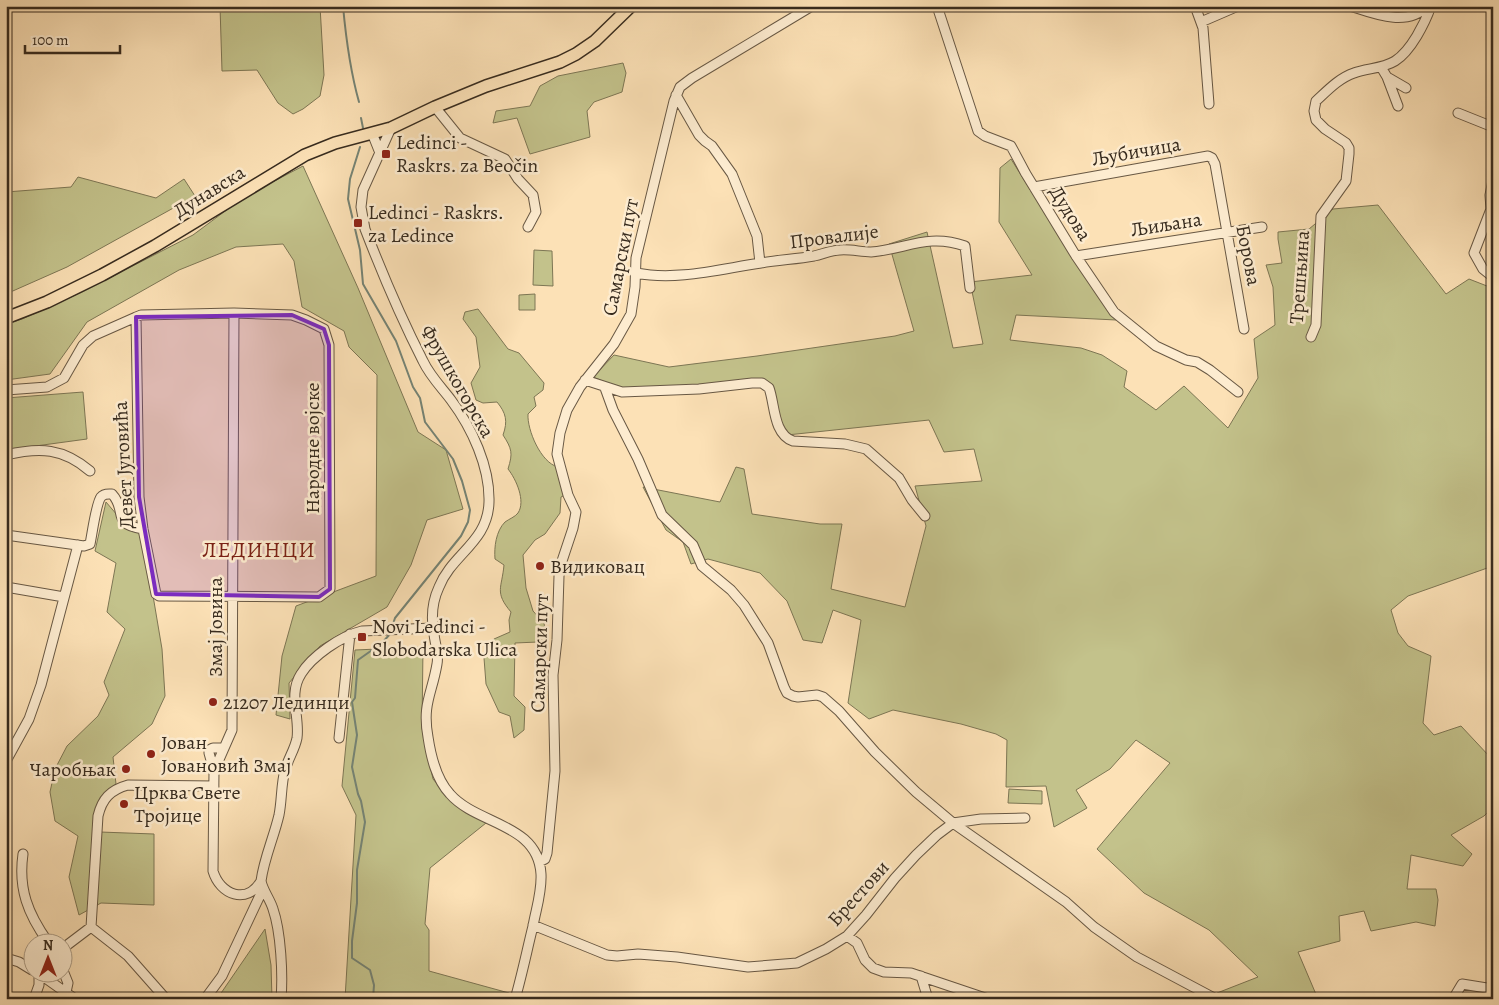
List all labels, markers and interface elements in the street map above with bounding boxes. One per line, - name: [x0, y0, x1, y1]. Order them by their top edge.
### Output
- scale bar: [25, 22, 120, 54]
- text: 100 m: [32, 30, 69, 50]
- place label: Ledinci - Raskrs. za Beočin: [396, 129, 538, 179]
- street label: Љубичица: [1089, 130, 1183, 173]
- marker: Ledinci - Raskrs. za Beočin: [380, 148, 392, 160]
- street label: Дунавска: [168, 158, 251, 224]
- street label: Дудова: [1043, 180, 1098, 247]
- street label: Самарски пут: [596, 196, 645, 318]
- place label: Ledinci - Raskrs. za Ledince: [368, 199, 504, 249]
- street label: Љиљана: [1129, 205, 1204, 243]
- marker: Ledinci - Raskrs. za Ledince: [352, 217, 364, 229]
- street label: Провалије: [788, 218, 880, 255]
- street label: Борова: [1229, 222, 1268, 289]
- street label: Трешњина: [1283, 229, 1316, 325]
- street label: Фрушкогорска: [414, 320, 501, 444]
- street label: Народне војске: [299, 382, 326, 514]
- street label: Девет Југовића: [107, 400, 140, 529]
- district label: ЛЕДИНЦИ: [202, 535, 316, 565]
- place label: Видиковац: [550, 553, 645, 580]
- marker: Видиковац: [534, 560, 546, 572]
- street label: Змај Јовина: [202, 576, 229, 677]
- street label: Самарски пут: [524, 593, 555, 713]
- place label: Novi Ledinci - Slobodarska Ulica: [372, 613, 518, 663]
- marker: Novi Ledinci - Slobodarska Ulica: [356, 631, 368, 643]
- place label: 21207 Лединци: [223, 689, 350, 716]
- marker: 21207 Лединци: [207, 696, 219, 708]
- place label: Јован Јовановић Змај: [161, 729, 291, 779]
- marker: Јован Јовановић Змај: [145, 748, 157, 760]
- place label: Чаробњак: [30, 756, 116, 783]
- marker: Чаробњак: [120, 763, 132, 775]
- place label: Црква Свете Тројице: [134, 779, 241, 829]
- marker: Црква Свете Тројице: [118, 798, 130, 810]
- street label: Брестови: [821, 854, 895, 932]
- north arrow: [22, 932, 72, 982]
- text: N: [43, 936, 53, 955]

